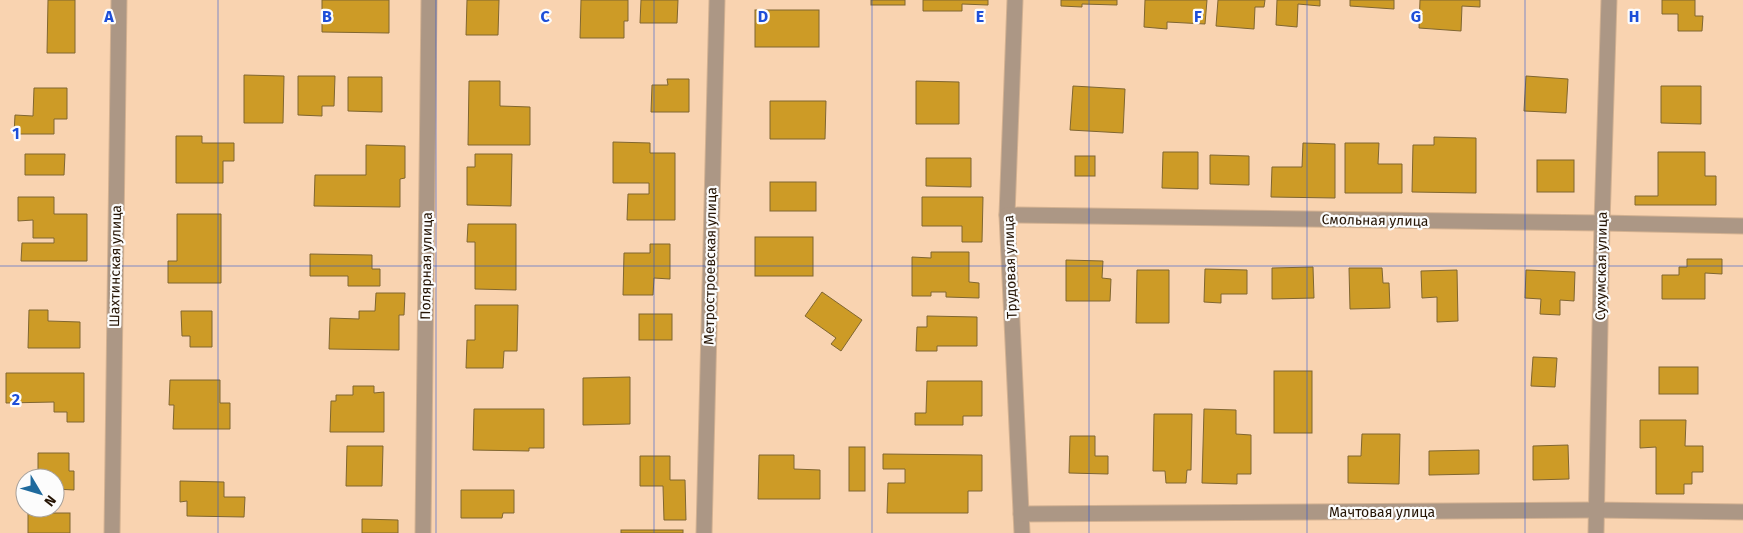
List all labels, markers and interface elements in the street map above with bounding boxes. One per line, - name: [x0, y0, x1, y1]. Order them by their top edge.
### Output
- text: A: [103, 7, 114, 26]
- text: B: [322, 7, 332, 26]
- text: C: [540, 7, 550, 26]
- text: D: [758, 7, 768, 26]
- text: E: [976, 7, 984, 26]
- text: F: [1194, 7, 1202, 26]
- text: G: [1411, 7, 1421, 26]
- text: H: [1629, 7, 1639, 26]
- text: 1: [12, 124, 20, 143]
- street label: Метростроевская улица: [701, 187, 720, 345]
- street label: Шахтинская улица: [106, 205, 125, 327]
- street label: Смольная улица: [1321, 211, 1429, 230]
- street label: Сухумская улица: [1592, 211, 1611, 321]
- street label: Полярная улица: [417, 212, 436, 320]
- street label: Трудовая улица: [1000, 215, 1021, 319]
- text: 2: [12, 390, 20, 409]
- north arrow: [15, 468, 65, 518]
- text: N: [40, 492, 59, 510]
- street label: Мачтовая улица: [1329, 504, 1435, 521]

